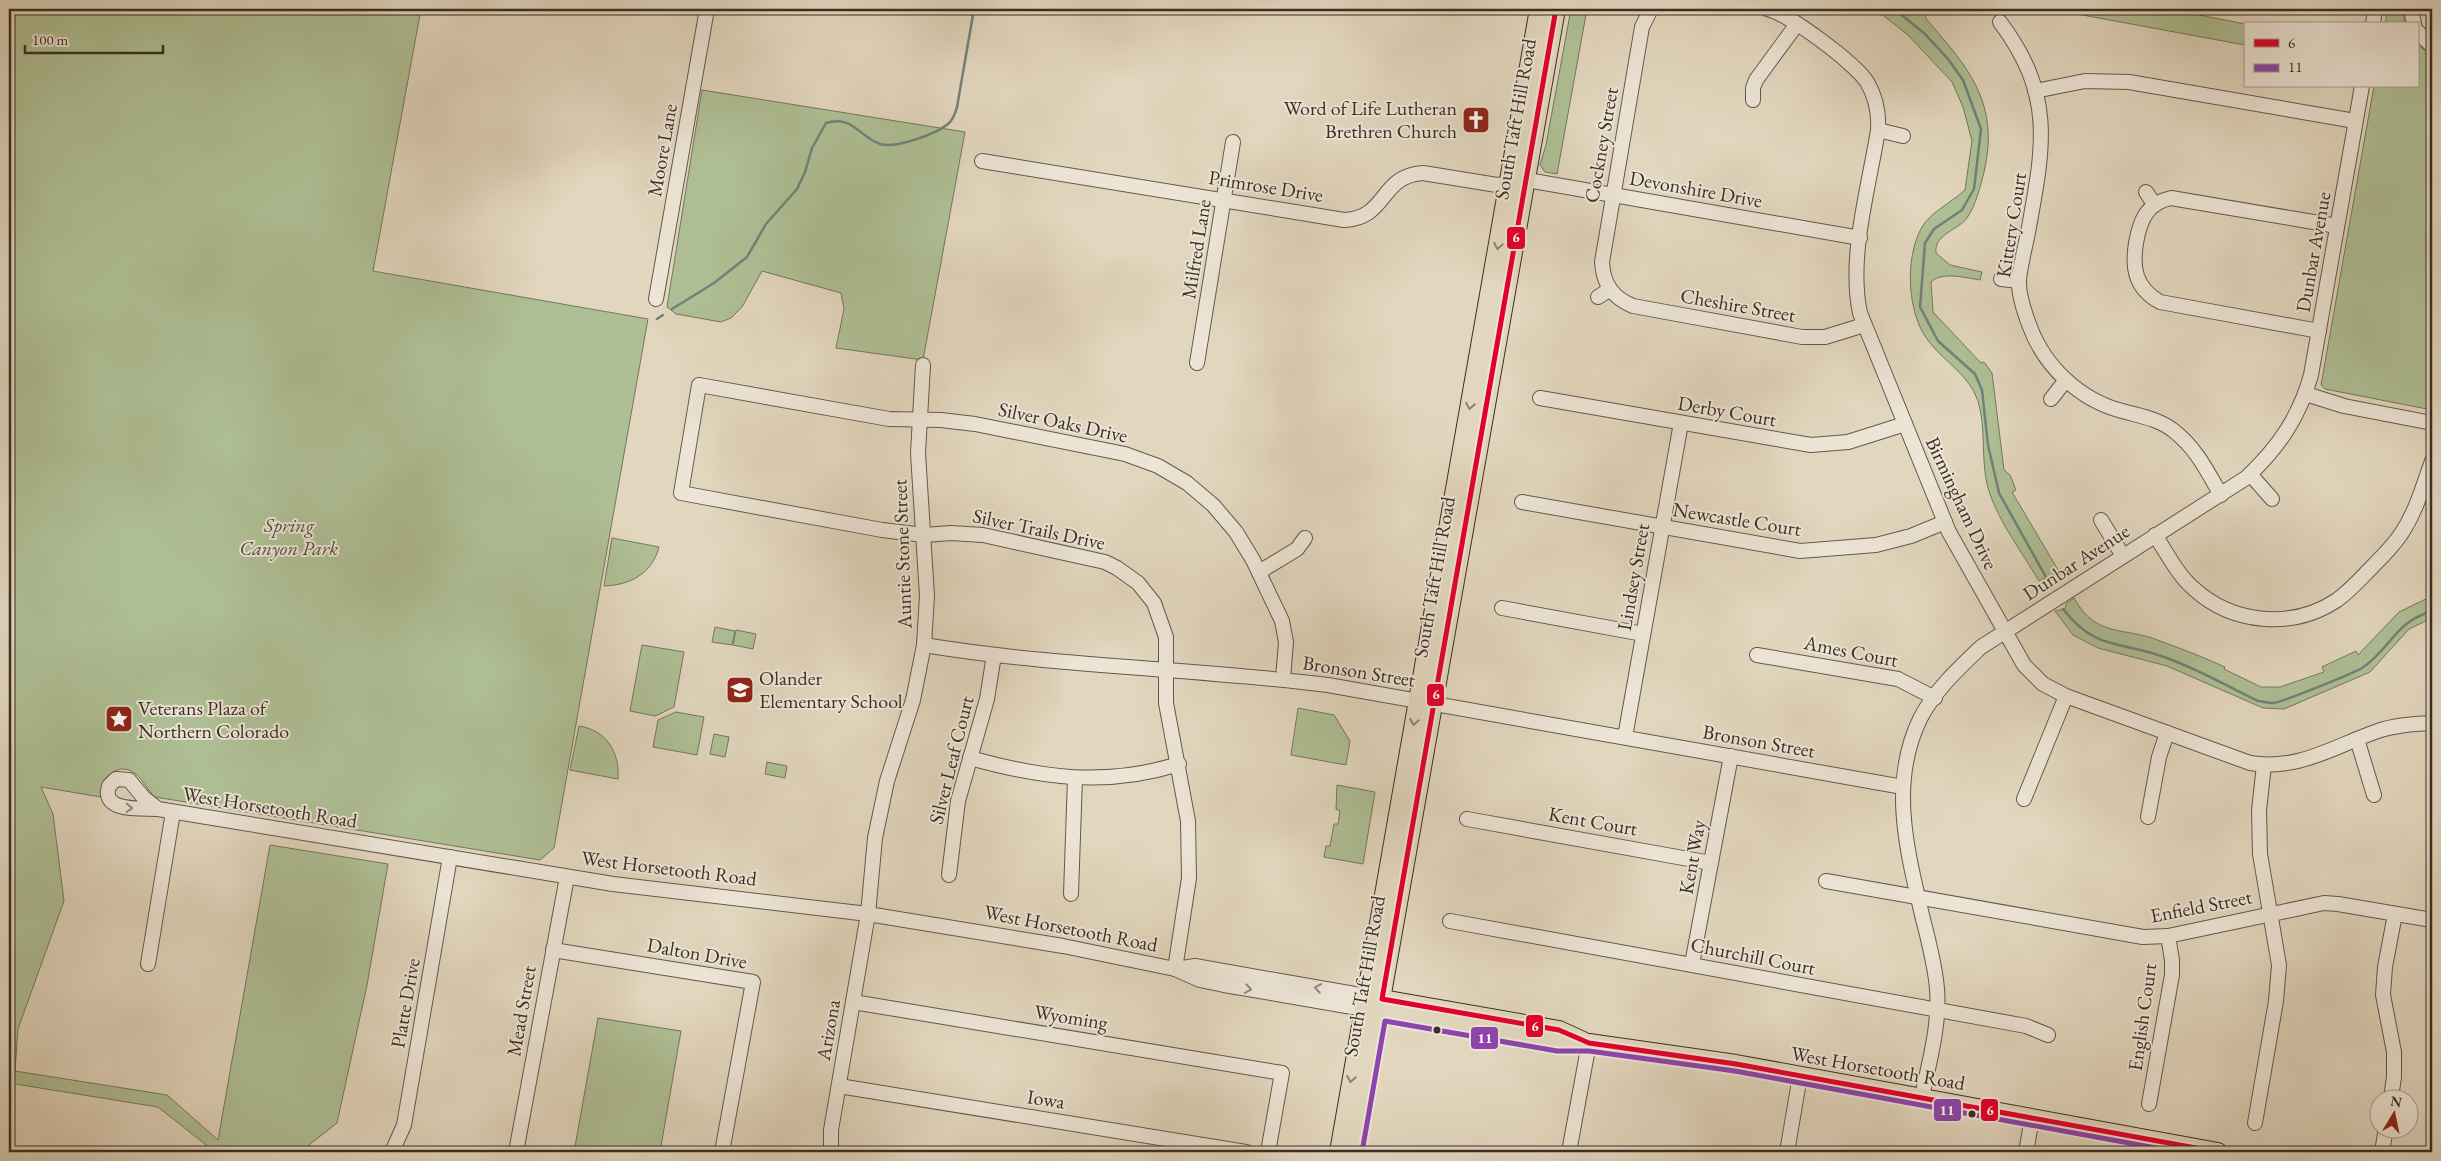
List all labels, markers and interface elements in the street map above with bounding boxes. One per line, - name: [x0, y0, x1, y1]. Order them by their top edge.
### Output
- scale bar: [25, 22, 162, 54]
- legend: [2244, 22, 2418, 88]
- text: 100 m: [32, 30, 69, 49]
- text: 6: [2288, 33, 2295, 52]
- street label: South Taft Hill Road: [1488, 36, 1542, 201]
- text: 11: [2288, 57, 2302, 76]
- street label: Cockney Street: [1578, 85, 1624, 205]
- place label: Word of Life Lutheran Brethren Church: [1284, 95, 1457, 144]
- street label: Moore Lane: [641, 101, 683, 199]
- church icon: Word of Life Lutheran Brethren Church: [1461, 105, 1491, 135]
- street label: Primrose Drive: [1207, 164, 1325, 208]
- street label: Devonshire Drive: [1628, 165, 1765, 214]
- street label: Kittery Court: [1990, 170, 2032, 279]
- street label: Dunbar Avenue: [2290, 189, 2336, 314]
- street label: Milfred Lane: [1175, 197, 1217, 301]
- line badge: 6: [1506, 226, 1526, 250]
- text: 6: [1512, 228, 1520, 246]
- one-way arrow: [1493, 242, 1503, 251]
- street label: Cheshire Street: [1678, 282, 1798, 328]
- street label: Derby Court: [1676, 390, 1779, 433]
- street label: Silver Oaks Drive: [996, 396, 1130, 448]
- one-way arrow: [1465, 402, 1475, 411]
- street label: Birmingham Drive: [1920, 432, 2004, 574]
- street label: Auntie Stone Street: [886, 478, 918, 630]
- street label: South Taft Hill Road: [1407, 494, 1461, 659]
- street label: Newcastle Court: [1671, 496, 1804, 542]
- street label: Silver Trails Drive: [970, 502, 1108, 556]
- park label: Spring Canyon Park: [240, 512, 338, 561]
- street label: Dunbar Avenue: [2018, 518, 2134, 606]
- street label: Lindsey Street: [1611, 521, 1655, 633]
- street label: Ames Court: [1801, 629, 1901, 673]
- street label: Bronson Street: [1301, 649, 1418, 693]
- place label: Olander Elementary School: [759, 665, 903, 714]
- school or university icon: Olander Elementary School: [725, 675, 755, 705]
- line badge: 6: [1426, 683, 1445, 707]
- text: 6: [1432, 685, 1440, 703]
- street label: Silver Leaf Court: [923, 693, 980, 827]
- place label: Veterans Plaza of Northern Colorado: [138, 695, 289, 744]
- place icon: Veterans Plaza of Northern Colorado: [104, 704, 134, 734]
- one-way arrow: [1410, 717, 1420, 726]
- street label: Bronson Street: [1701, 718, 1818, 764]
- street label: West Horsetooth Road: [181, 780, 360, 834]
- street label: Kent Court: [1546, 800, 1640, 842]
- one-way arrow: [125, 802, 133, 813]
- street label: Kent Way: [1673, 818, 1711, 896]
- street label: West Horsetooth Road: [580, 844, 759, 892]
- street label: Enfield Street: [2148, 883, 2255, 929]
- street label: South Taft Hill Road: [1337, 893, 1391, 1058]
- street label: West Horsetooth Road: [982, 898, 1161, 958]
- street label: Dalton Drive: [645, 931, 749, 975]
- street label: Churchill Court: [1689, 931, 1818, 981]
- street label: Platte Drive: [384, 956, 426, 1050]
- street label: English Court: [2122, 961, 2163, 1073]
- street label: Mead Street: [500, 963, 542, 1058]
- one-way arrow: [1314, 983, 1322, 993]
- one-way arrow: [1244, 984, 1252, 994]
- street label: Arizona: [810, 997, 846, 1063]
- street label: Wyoming: [1032, 998, 1110, 1036]
- line badge: 6: [1525, 1014, 1544, 1038]
- text: 6: [1531, 1017, 1539, 1035]
- unlabelled marker: [1432, 1025, 1442, 1035]
- line badge: 11: [1470, 1026, 1499, 1050]
- text: 11: [1478, 1029, 1492, 1047]
- street label: West Horsetooth Road: [1789, 1040, 1968, 1096]
- one-way arrow: [1347, 1074, 1357, 1083]
- street label: Iowa: [1025, 1083, 1067, 1115]
- north arrow: [2368, 1088, 2418, 1138]
- text: N: [2389, 1091, 2404, 1111]
- line badge: 11: [1933, 1098, 1962, 1122]
- line badge: 6: [1980, 1098, 1999, 1122]
- text: 11: [1940, 1101, 1954, 1119]
- text: 6: [1986, 1101, 1994, 1119]
- unlabelled marker: [1967, 1109, 1977, 1119]

